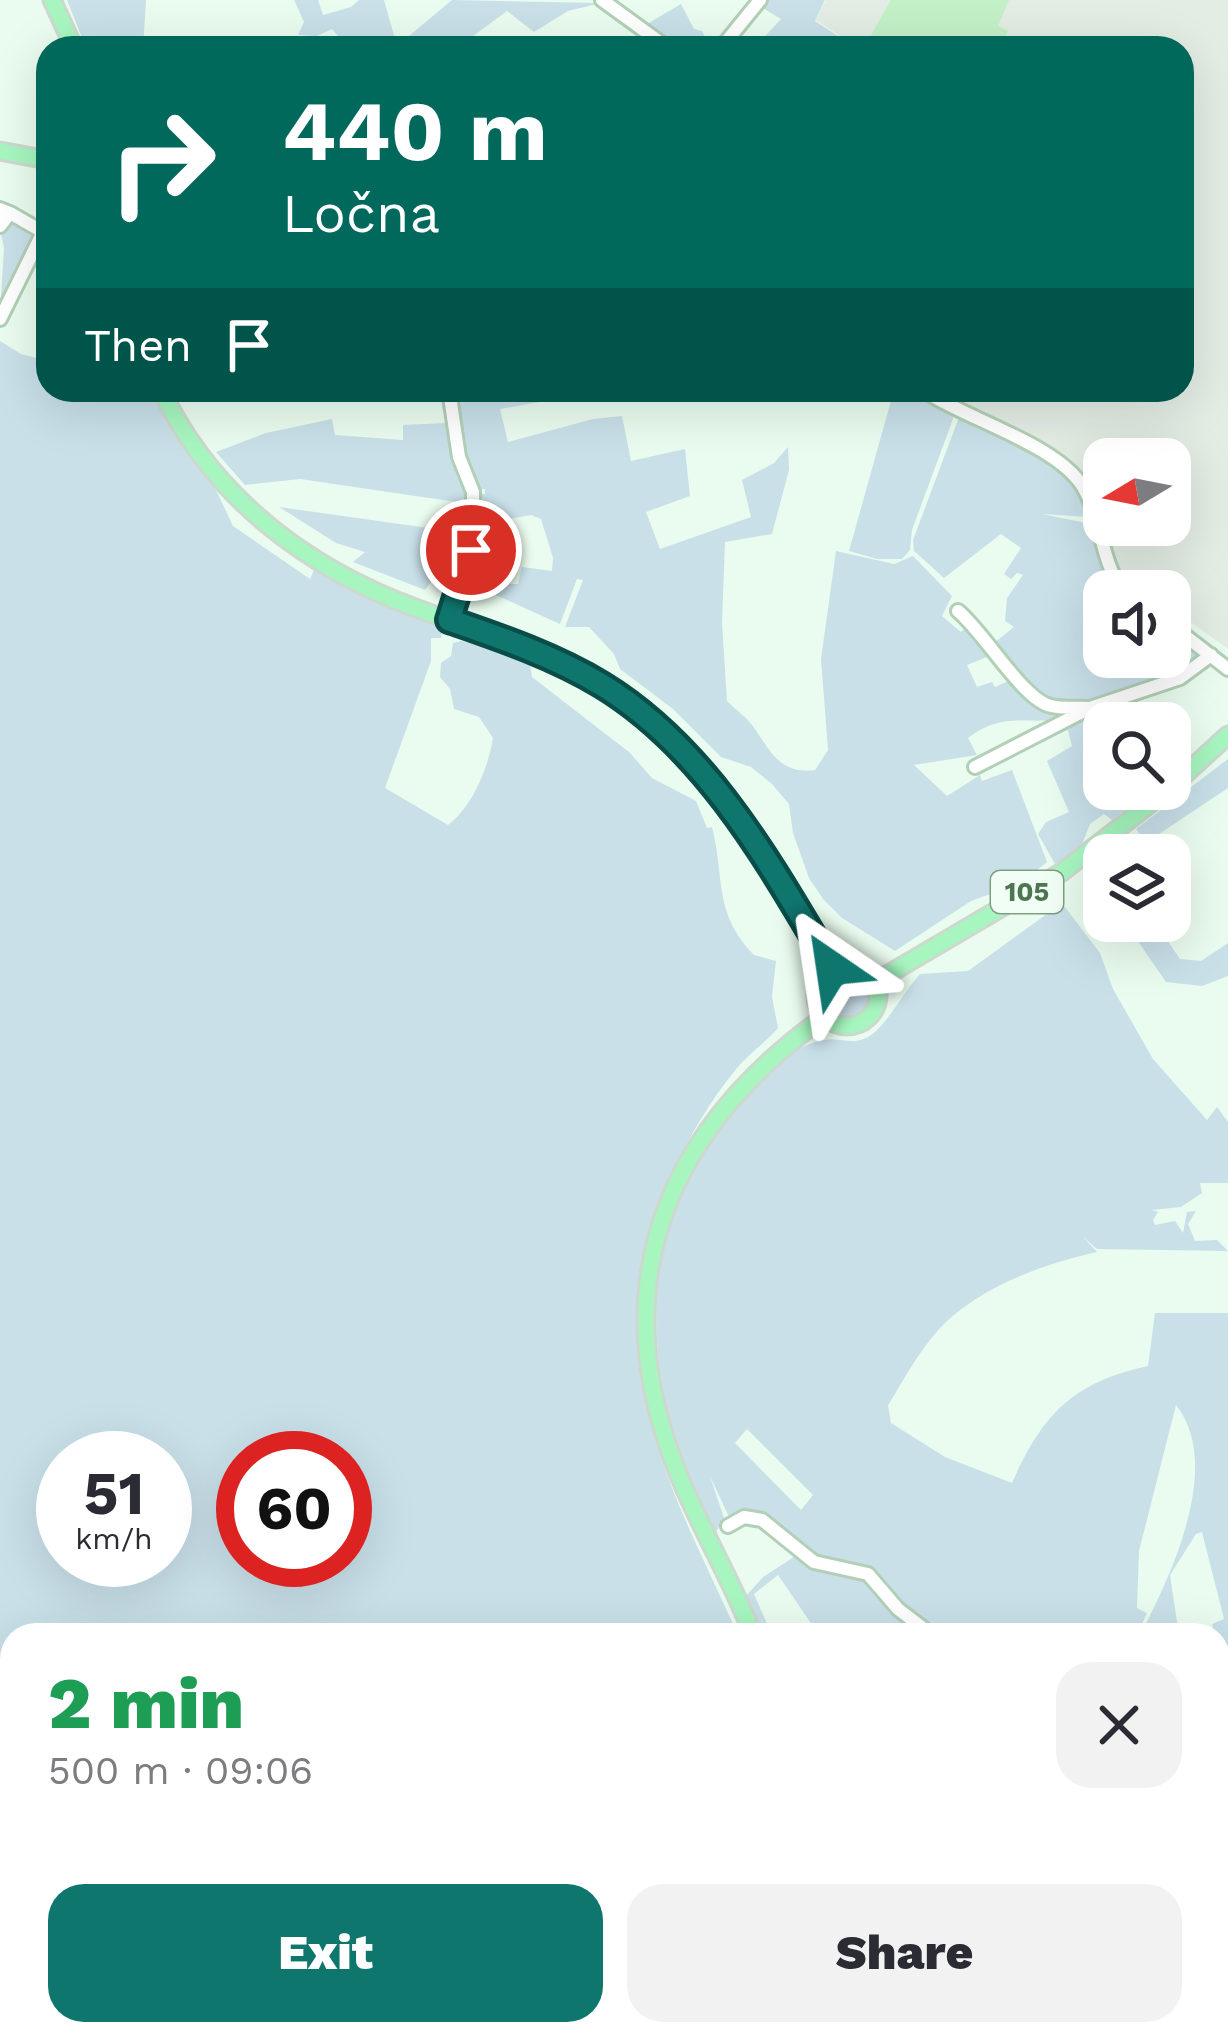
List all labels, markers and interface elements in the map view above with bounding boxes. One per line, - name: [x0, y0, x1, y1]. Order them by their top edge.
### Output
- text: 440 m: [282, 82, 548, 180]
- icon: right: [84, 84, 240, 240]
- text: Ločna: [282, 182, 440, 245]
- icon: arrive: [216, 312, 282, 378]
- text: Then: [84, 319, 192, 372]
- north arrow: [1083, 438, 1191, 546]
- map controls: [1083, 438, 1191, 942]
- pin: [420, 499, 522, 601]
- icon: arrive: [438, 517, 504, 583]
- button: sound: [1083, 570, 1191, 678]
- button: search: [1083, 702, 1191, 810]
- button: layers: [1083, 834, 1191, 942]
- road number: 105: [991, 871, 1063, 913]
- position arrow: [769, 905, 895, 1031]
- speed limit sign: 60: [216, 1431, 372, 1587]
- text: 51: [84, 1458, 144, 1529]
- text: km/h: [75, 1521, 153, 1556]
- text: 2 min: [48, 1661, 244, 1745]
- button: close: [1056, 1662, 1182, 1788]
- text: 500 m · 09:06: [48, 1748, 313, 1793]
- button: Exit: [48, 1884, 603, 2022]
- button: Share: [627, 1884, 1182, 2022]

